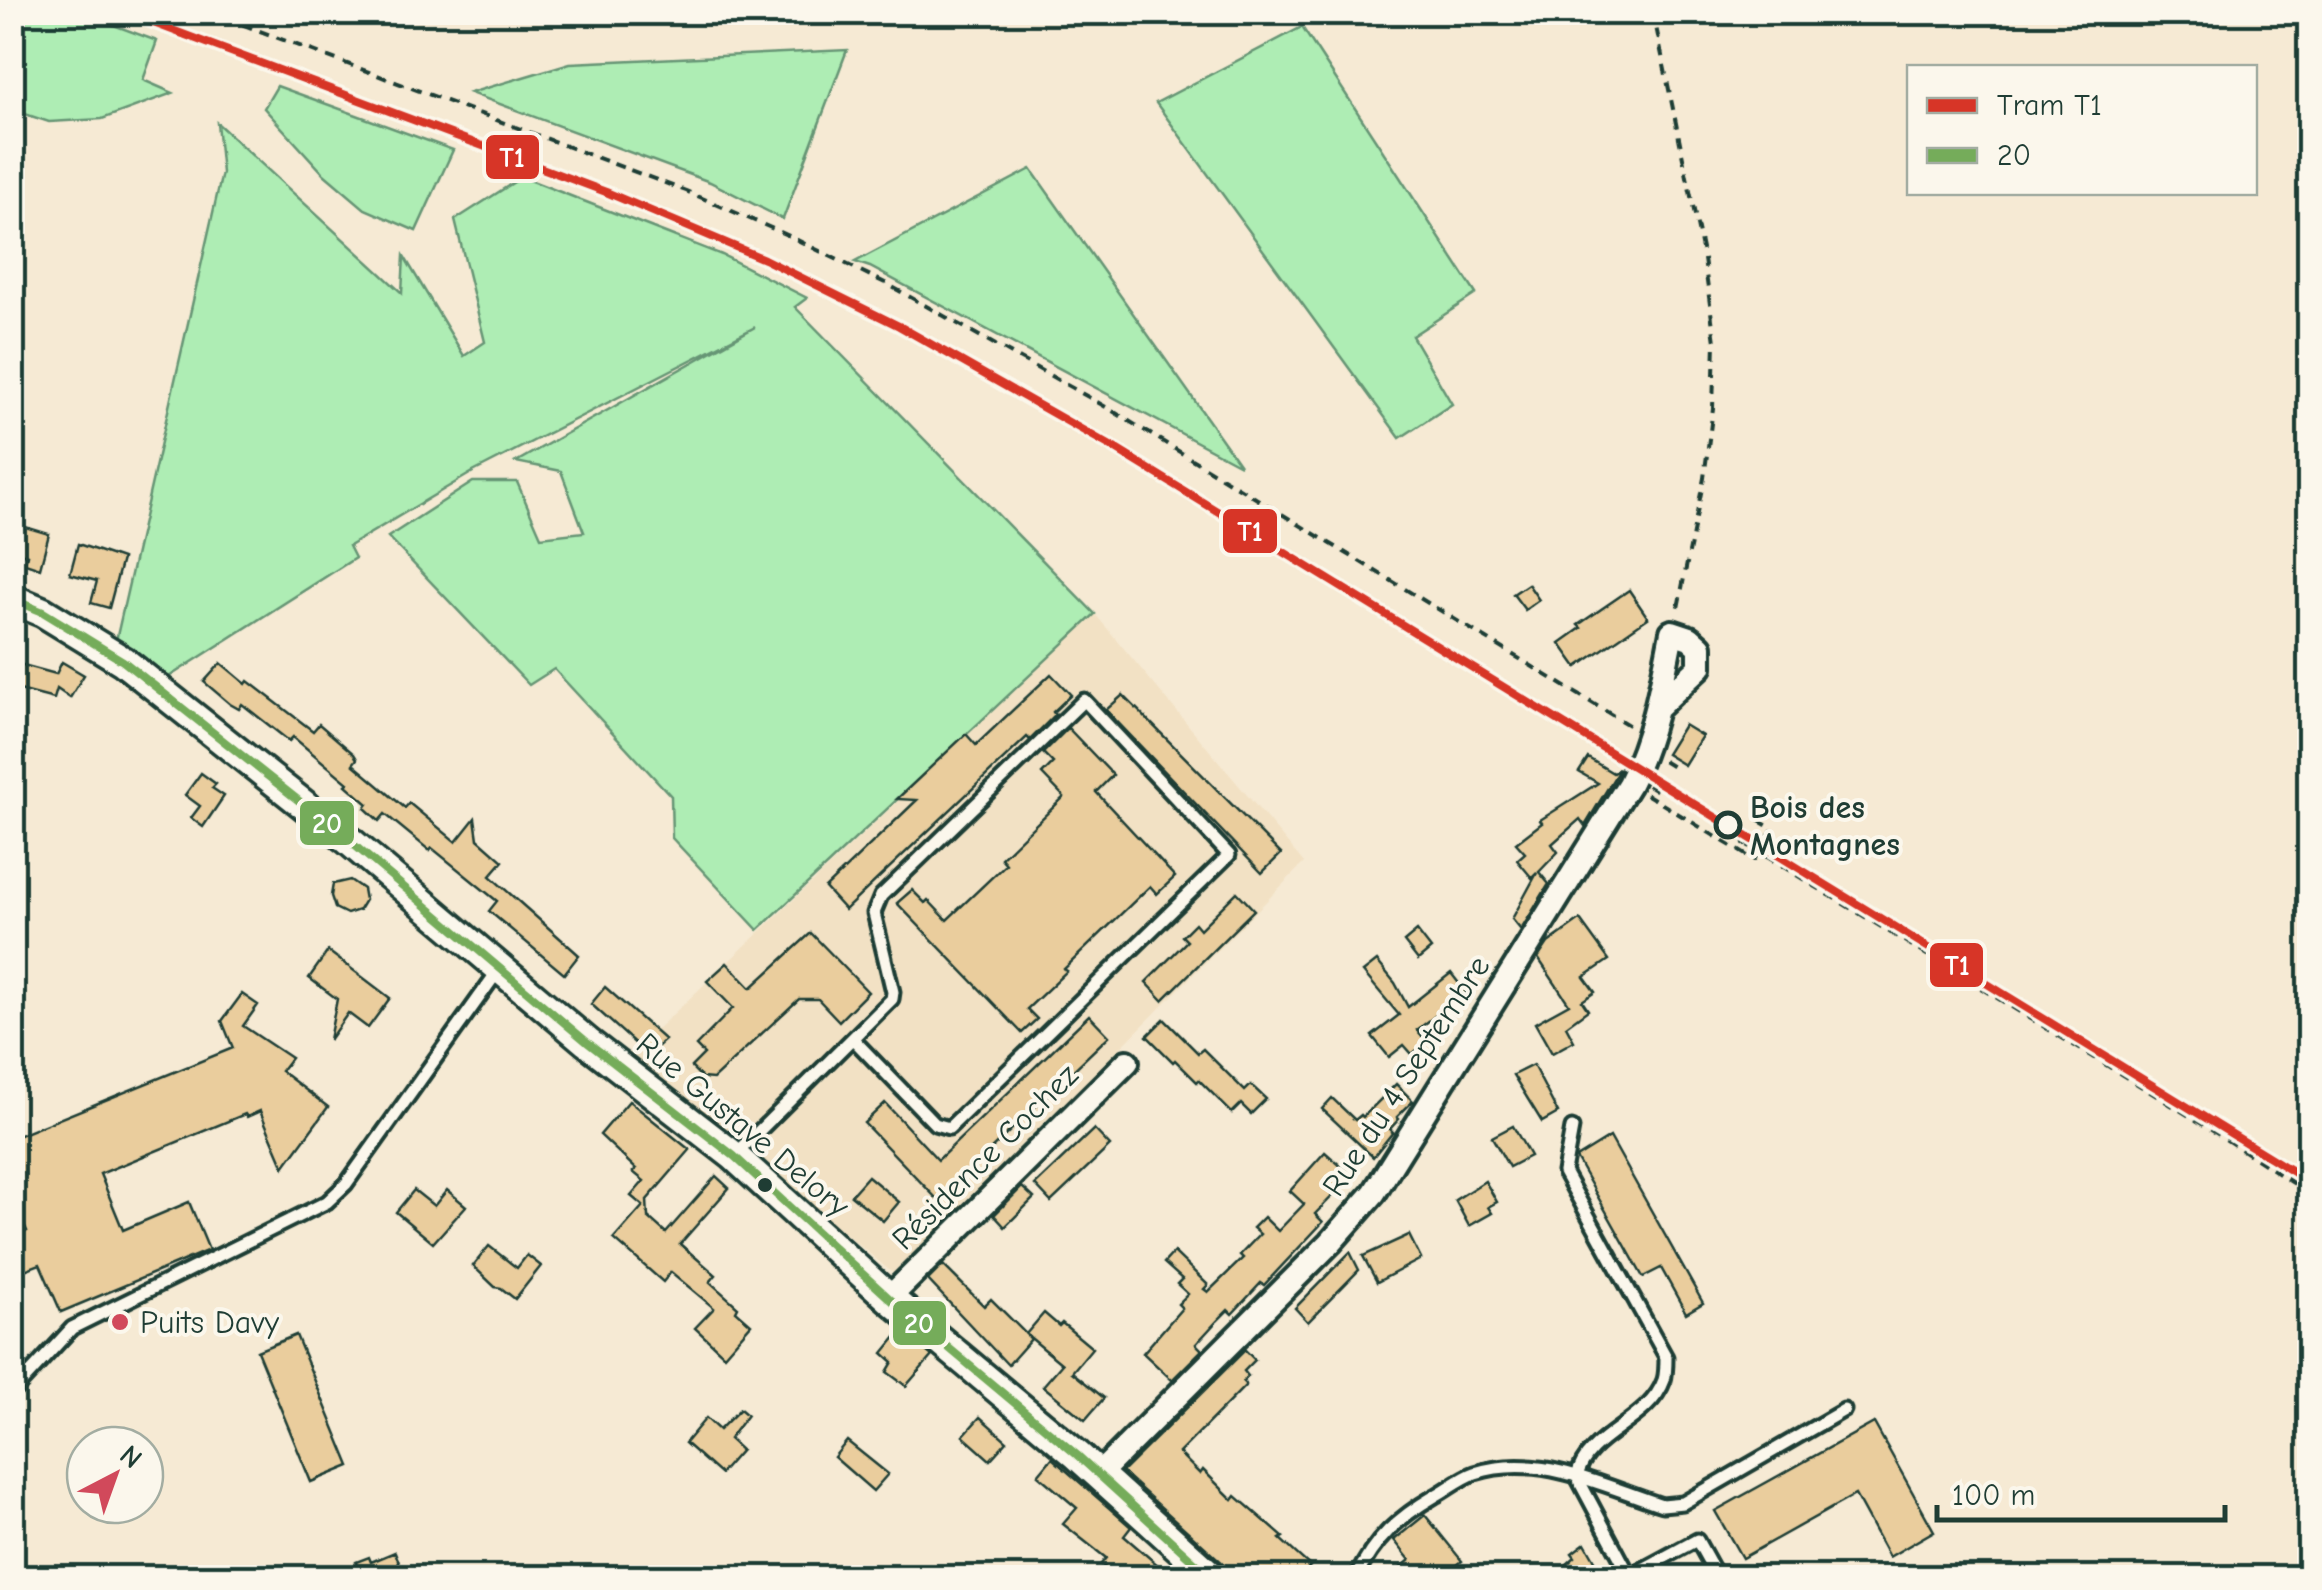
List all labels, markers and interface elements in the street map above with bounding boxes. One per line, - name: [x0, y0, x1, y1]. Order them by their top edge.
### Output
- legend: [1907, 65, 2257, 195]
- text: Tram T1: [1997, 88, 2102, 123]
- line badge: T1: [484, 133, 541, 181]
- text: 20: [1997, 138, 2031, 173]
- text: T1: [499, 142, 525, 174]
- line badge: T1: [1221, 507, 1279, 555]
- text: T1: [1237, 516, 1263, 548]
- place label: Bois des Montagnes: [1750, 789, 1900, 863]
- line badge: 20: [298, 799, 356, 847]
- text: 20: [312, 808, 342, 840]
- marker: Bois des Montagnes: [1715, 812, 1741, 838]
- line badge: T1: [1928, 941, 1985, 989]
- street label: Rue du 4 Septembre: [1315, 949, 1497, 1203]
- text: T1: [1944, 950, 1970, 982]
- street label: Rue Gustave Delory: [629, 1025, 857, 1225]
- street label: Résidence Cochez: [885, 1056, 1086, 1257]
- unlabelled marker: [755, 1175, 775, 1195]
- line badge: 20: [891, 1299, 948, 1347]
- place label: Puits Davy: [140, 1304, 280, 1341]
- text: 20: [904, 1308, 934, 1340]
- marker: Puits Davy: [109, 1311, 131, 1333]
- north arrow: [65, 1425, 165, 1525]
- text: N: [113, 1439, 148, 1475]
- scale bar: [1937, 1460, 2224, 1522]
- text: 100 m: [1952, 1478, 2035, 1513]

